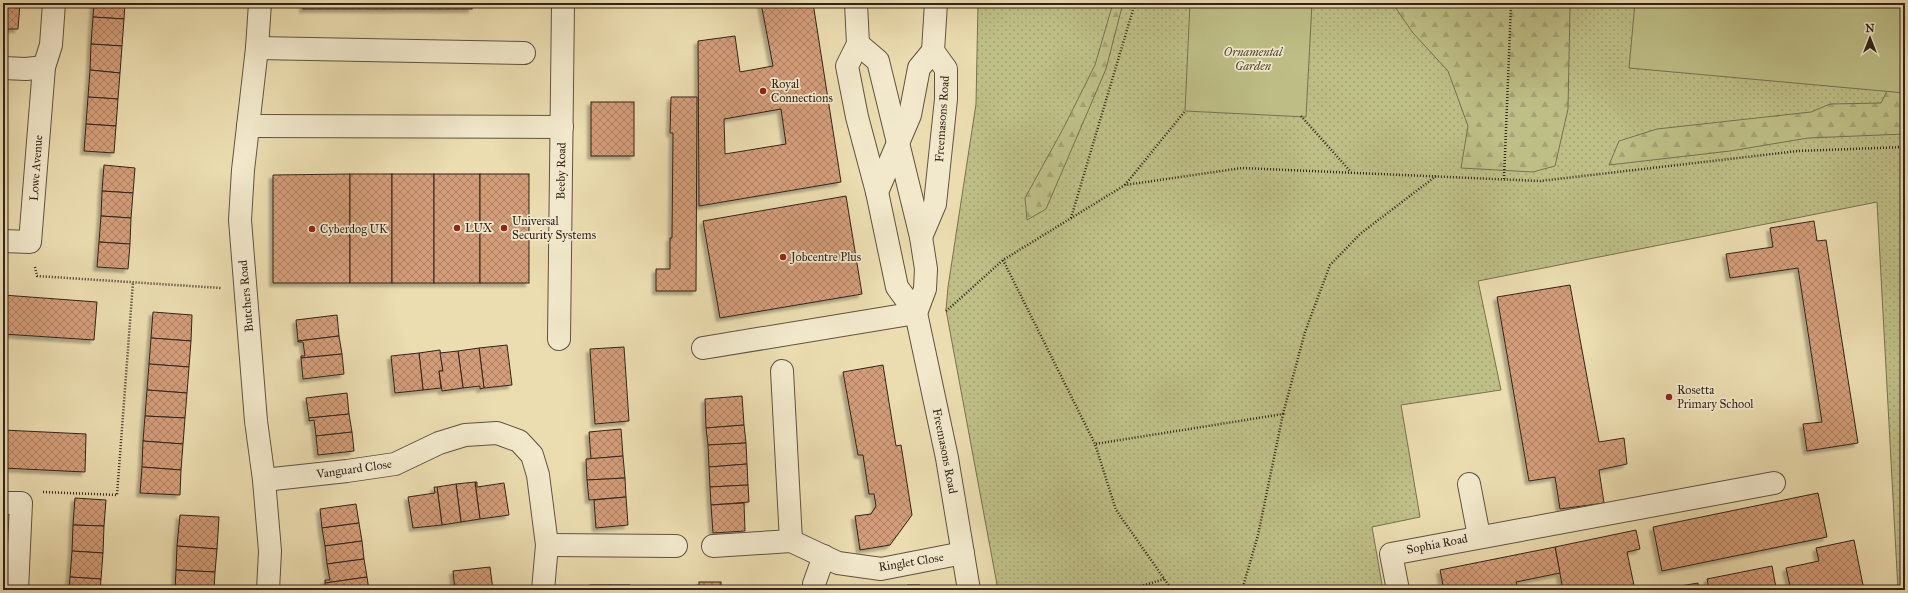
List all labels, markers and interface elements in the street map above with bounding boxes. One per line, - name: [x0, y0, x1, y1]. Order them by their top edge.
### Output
- north arrow: [1850, 18, 1890, 58]
- text: N: [1865, 22, 1875, 35]
- park label: Ornamental Garden: [1224, 45, 1284, 73]
- street label: Freemasons Road: [932, 75, 952, 163]
- place label: Royal Connections: [771, 77, 833, 105]
- marker: Royal Connections: [758, 86, 768, 96]
- street label: Lowe Avenue: [27, 134, 45, 202]
- street label: Beeby Road: [554, 142, 568, 200]
- place label: Universal Security Systems: [512, 214, 596, 242]
- place label: LUX: [465, 221, 493, 235]
- place label: Cyberdog UK: [320, 222, 388, 237]
- marker: LUX: [452, 223, 462, 233]
- marker: Universal Security Systems: [499, 223, 509, 233]
- marker: Cyberdog UK: [307, 224, 317, 234]
- place label: Jobcentre Plus: [789, 250, 861, 265]
- marker: Jobcentre Plus: [778, 252, 788, 262]
- street label: Butchers Road: [236, 259, 256, 333]
- place label: Rosetta Primary School: [1677, 383, 1754, 411]
- marker: Rosetta Primary School: [1664, 392, 1674, 402]
- street label: Freemasons Road: [930, 407, 960, 495]
- street label: Vanguard Close: [314, 457, 393, 482]
- street label: Sophia Road: [1405, 531, 1469, 557]
- street label: Ringlet Close: [877, 550, 945, 575]

